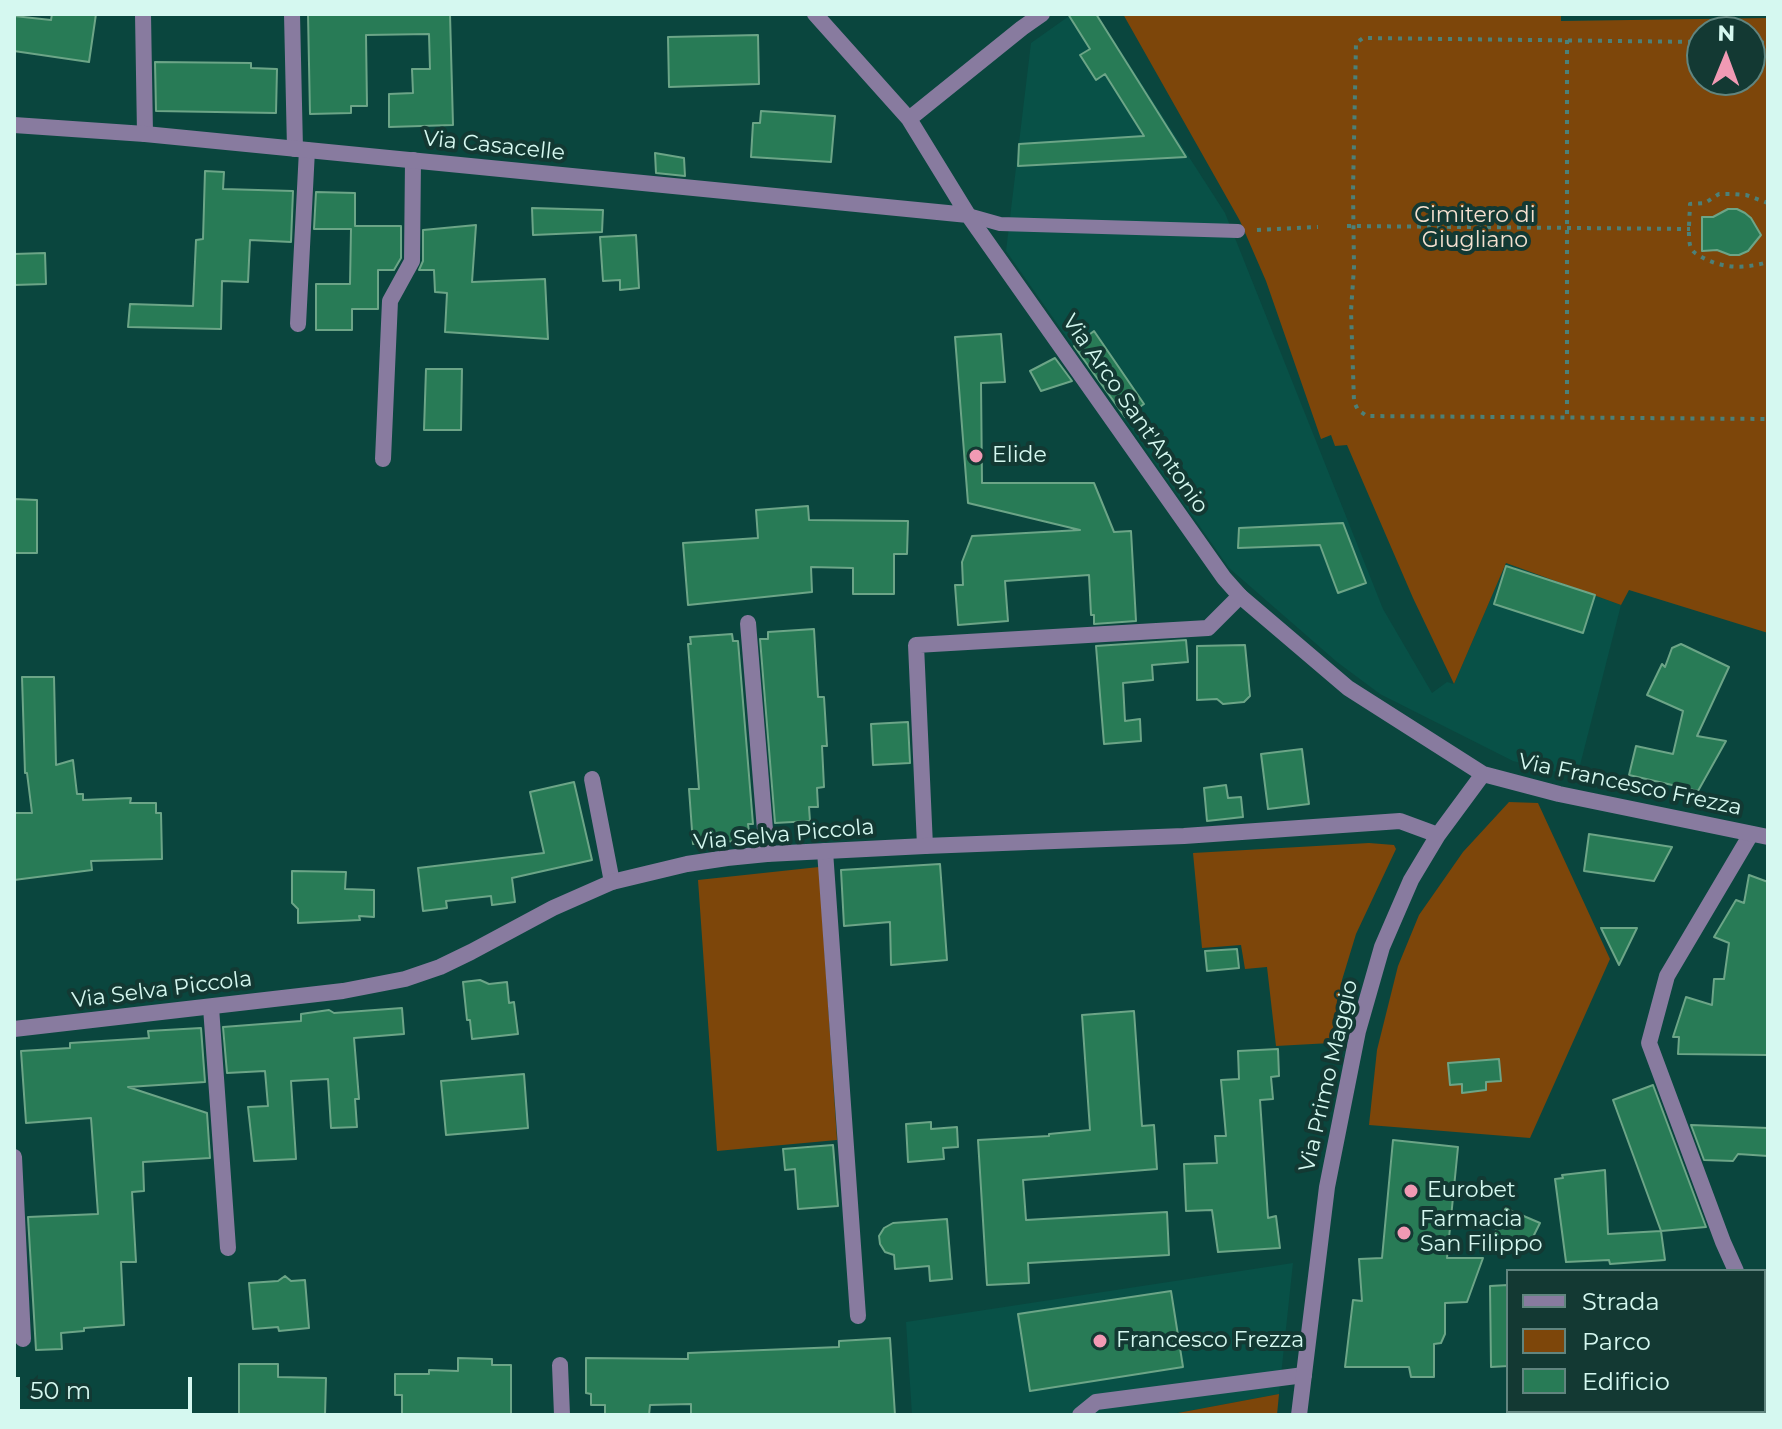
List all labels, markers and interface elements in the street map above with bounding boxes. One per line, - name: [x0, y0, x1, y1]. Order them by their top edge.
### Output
- north arrow: [1686, 16, 1766, 96]
- text: N: [1717, 20, 1736, 47]
- street label: Via Casacelle: [422, 125, 566, 167]
- park label: Cimitero di Giugliano: [1414, 203, 1536, 254]
- street label: Via Arco Sant'Antonio: [1056, 309, 1214, 519]
- place label: Elide: [992, 443, 1047, 469]
- marker: Elide: [967, 447, 985, 465]
- street label: Via Francesco Frezza: [1516, 748, 1744, 822]
- street label: Via Selva Piccola: [692, 814, 876, 856]
- street label: Via Selva Piccola: [70, 966, 254, 1014]
- street label: Via Primo Maggio: [1294, 977, 1364, 1175]
- place label: Eurobet: [1427, 1178, 1516, 1204]
- marker: Eurobet: [1402, 1182, 1420, 1200]
- place label: Farmacia San Filippo: [1420, 1207, 1542, 1258]
- marker: Farmacia San Filippo: [1395, 1224, 1413, 1242]
- legend: [1506, 1269, 1766, 1413]
- text: Strada: [1582, 1287, 1660, 1316]
- text: Parco: [1582, 1327, 1651, 1356]
- place label: Francesco Frezza: [1116, 1328, 1304, 1354]
- marker: Francesco Frezza: [1091, 1332, 1109, 1350]
- scale bar: [20, 1361, 196, 1411]
- text: Edificio: [1582, 1367, 1670, 1396]
- text: 50 m: [30, 1376, 91, 1405]

